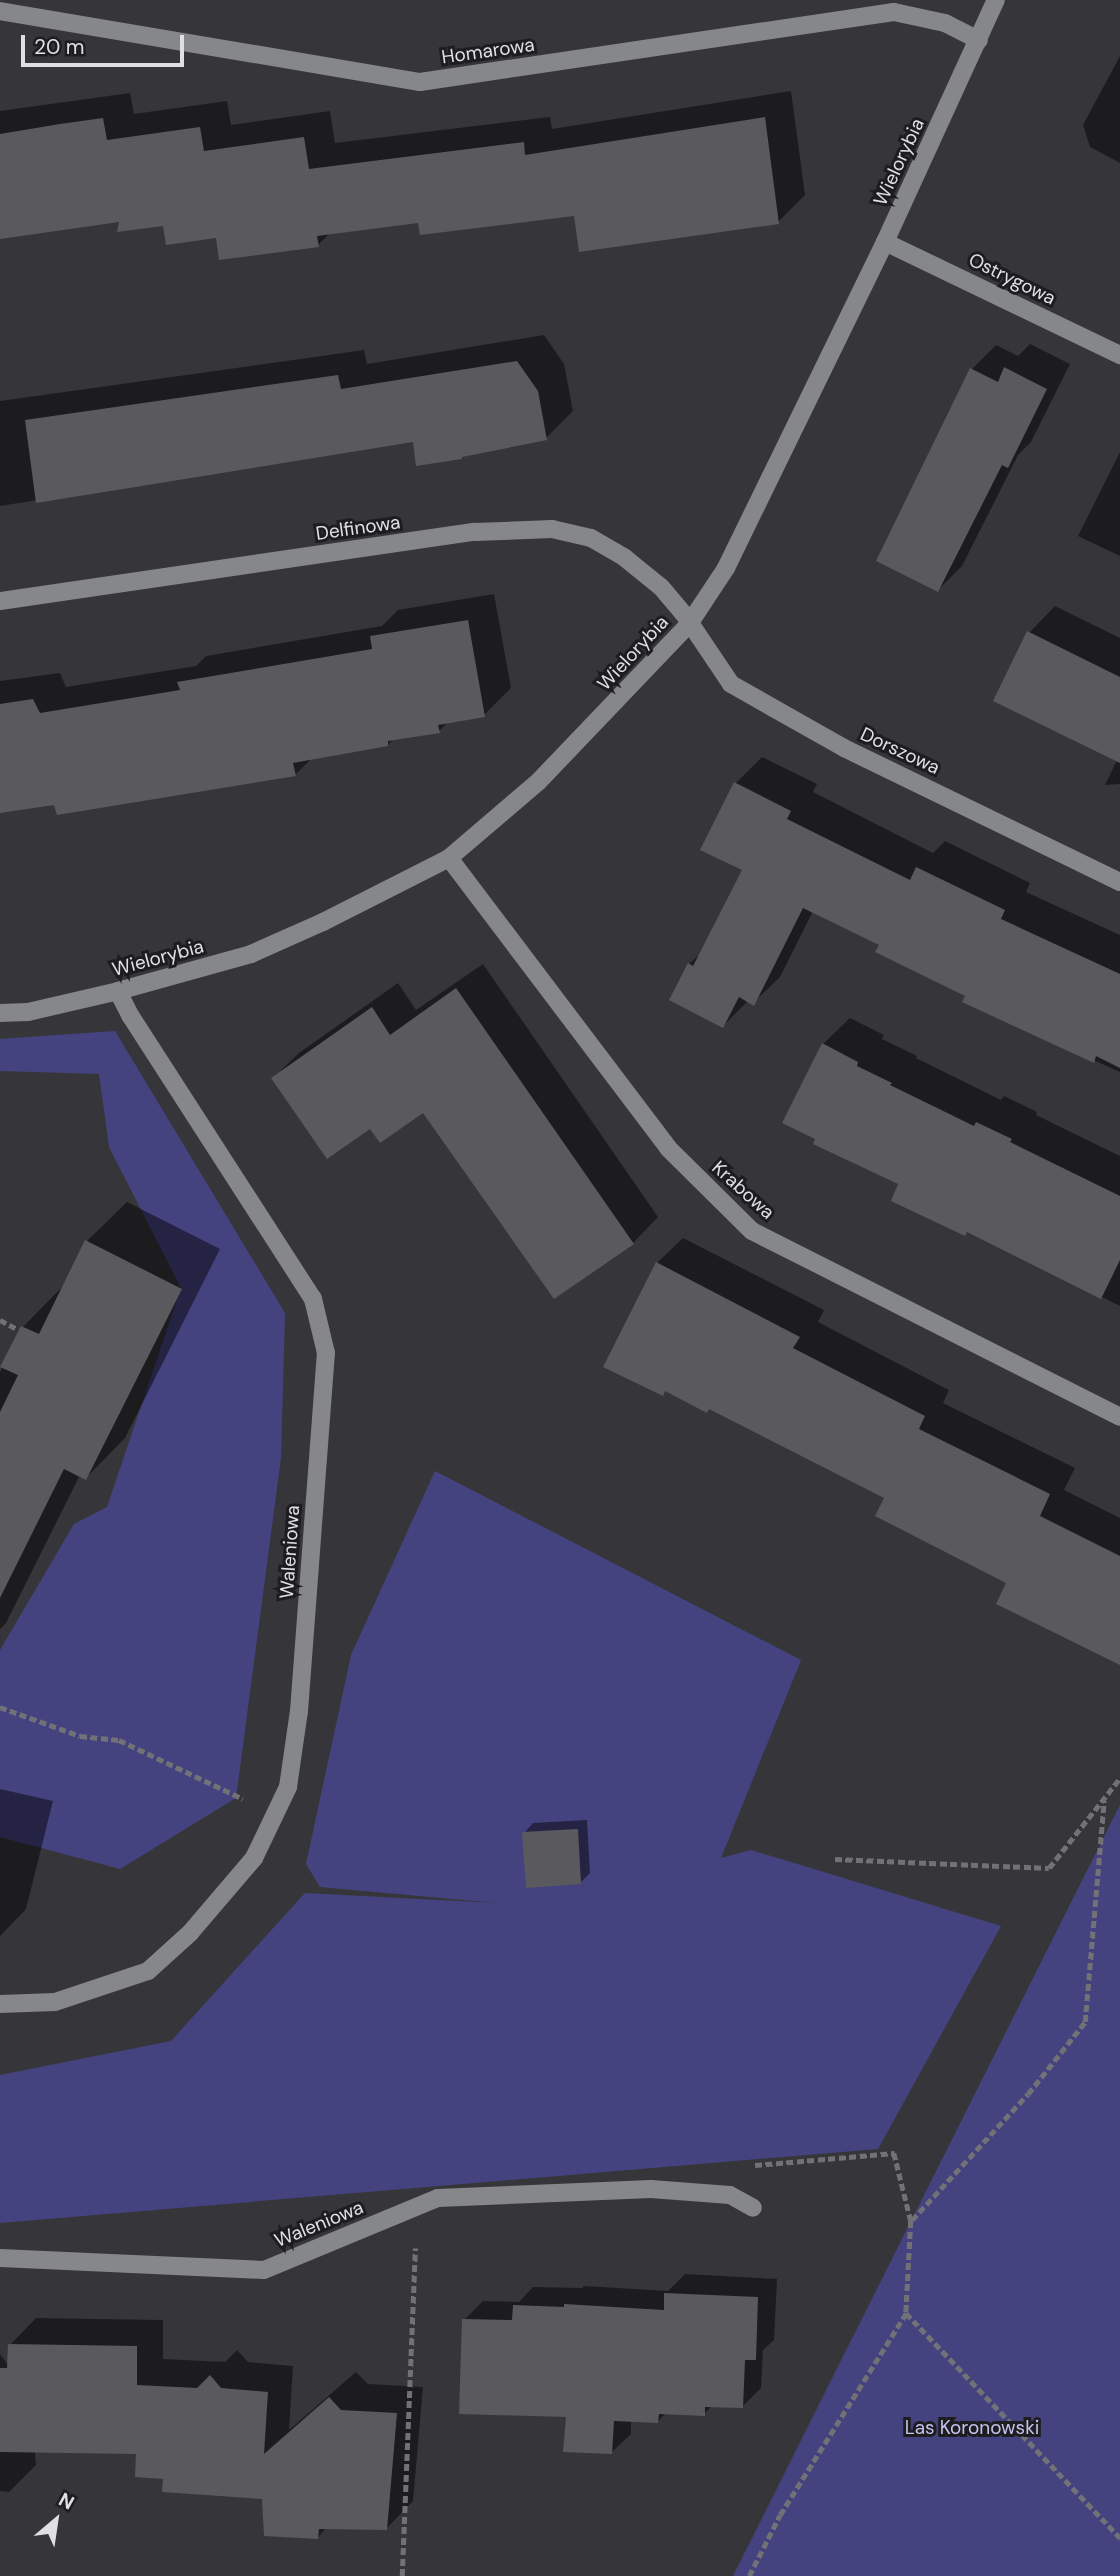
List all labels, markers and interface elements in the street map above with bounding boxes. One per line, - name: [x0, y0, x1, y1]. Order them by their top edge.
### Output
- scale bar: [24, 21, 187, 65]
- text: 20 m: [34, 33, 85, 61]
- street label: Homarowa: [440, 33, 536, 69]
- street label: Wielorybia: [869, 115, 929, 209]
- street label: Ostrygowa: [965, 248, 1059, 310]
- street label: Delfinowa: [314, 511, 402, 545]
- street label: Wielorybia: [593, 611, 673, 695]
- street label: Dorszowa: [857, 723, 943, 779]
- street label: Wielorybia: [110, 935, 206, 981]
- street label: Krabowa: [707, 1156, 779, 1224]
- street label: Waleniowa: [275, 1504, 305, 1600]
- street label: Waleniowa: [271, 2196, 367, 2252]
- park label: Las Koronowski: [905, 2417, 1039, 2439]
- north arrow: [21, 2485, 91, 2555]
- text: N: [54, 2487, 79, 2515]

